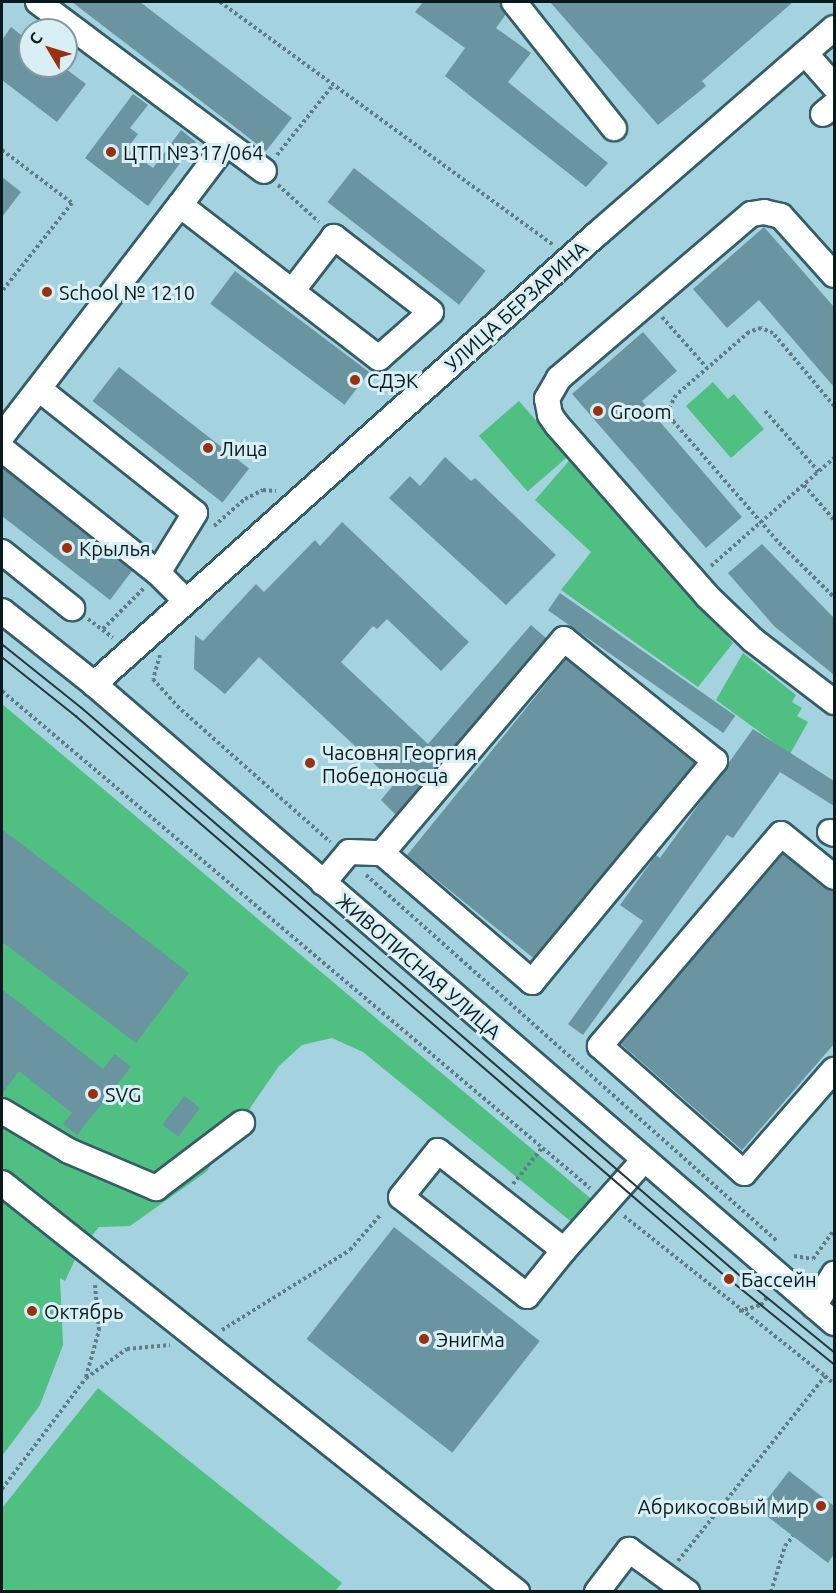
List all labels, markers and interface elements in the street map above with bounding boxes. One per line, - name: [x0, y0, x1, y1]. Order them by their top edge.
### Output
- north arrow: [18, 18, 78, 78]
- text: С: [25, 29, 46, 48]
- place label: ЦТП №317/064: [123, 140, 264, 164]
- marker: ЦТП №317/064: [104, 145, 118, 159]
- street label: УЛИЦА БЕРЗАРИНА: [440, 236, 592, 376]
- place label: School № 1210: [59, 280, 195, 304]
- marker: School № 1210: [40, 285, 54, 299]
- place label: СДЭК: [367, 368, 418, 392]
- marker: СДЭК: [348, 373, 362, 387]
- place label: Groom: [610, 399, 671, 423]
- marker: Groom: [591, 404, 605, 418]
- place label: Лица: [220, 436, 268, 460]
- marker: Лица: [201, 441, 215, 455]
- place label: Крылья: [79, 536, 151, 560]
- marker: Крылья: [60, 541, 74, 555]
- place label: Часовня Георгия Победоносца: [322, 740, 477, 787]
- marker: Часовня Георгия Победоносца: [303, 756, 317, 770]
- street label: ЖИВОПИСНАЯ УЛИЦА: [332, 888, 506, 1044]
- place label: SVG: [105, 1082, 141, 1106]
- marker: SVG: [86, 1087, 100, 1101]
- place label: Бассейн: [741, 1267, 817, 1291]
- marker: Бассейн: [722, 1272, 736, 1286]
- place label: Октябрь: [44, 1299, 123, 1323]
- marker: Октябрь: [25, 1304, 39, 1318]
- place label: Энигма: [436, 1327, 505, 1351]
- marker: Энигма: [417, 1332, 431, 1346]
- place label: Абрикосовый мир: [638, 1494, 809, 1518]
- marker: Абрикосовый мир: [814, 1499, 828, 1513]

